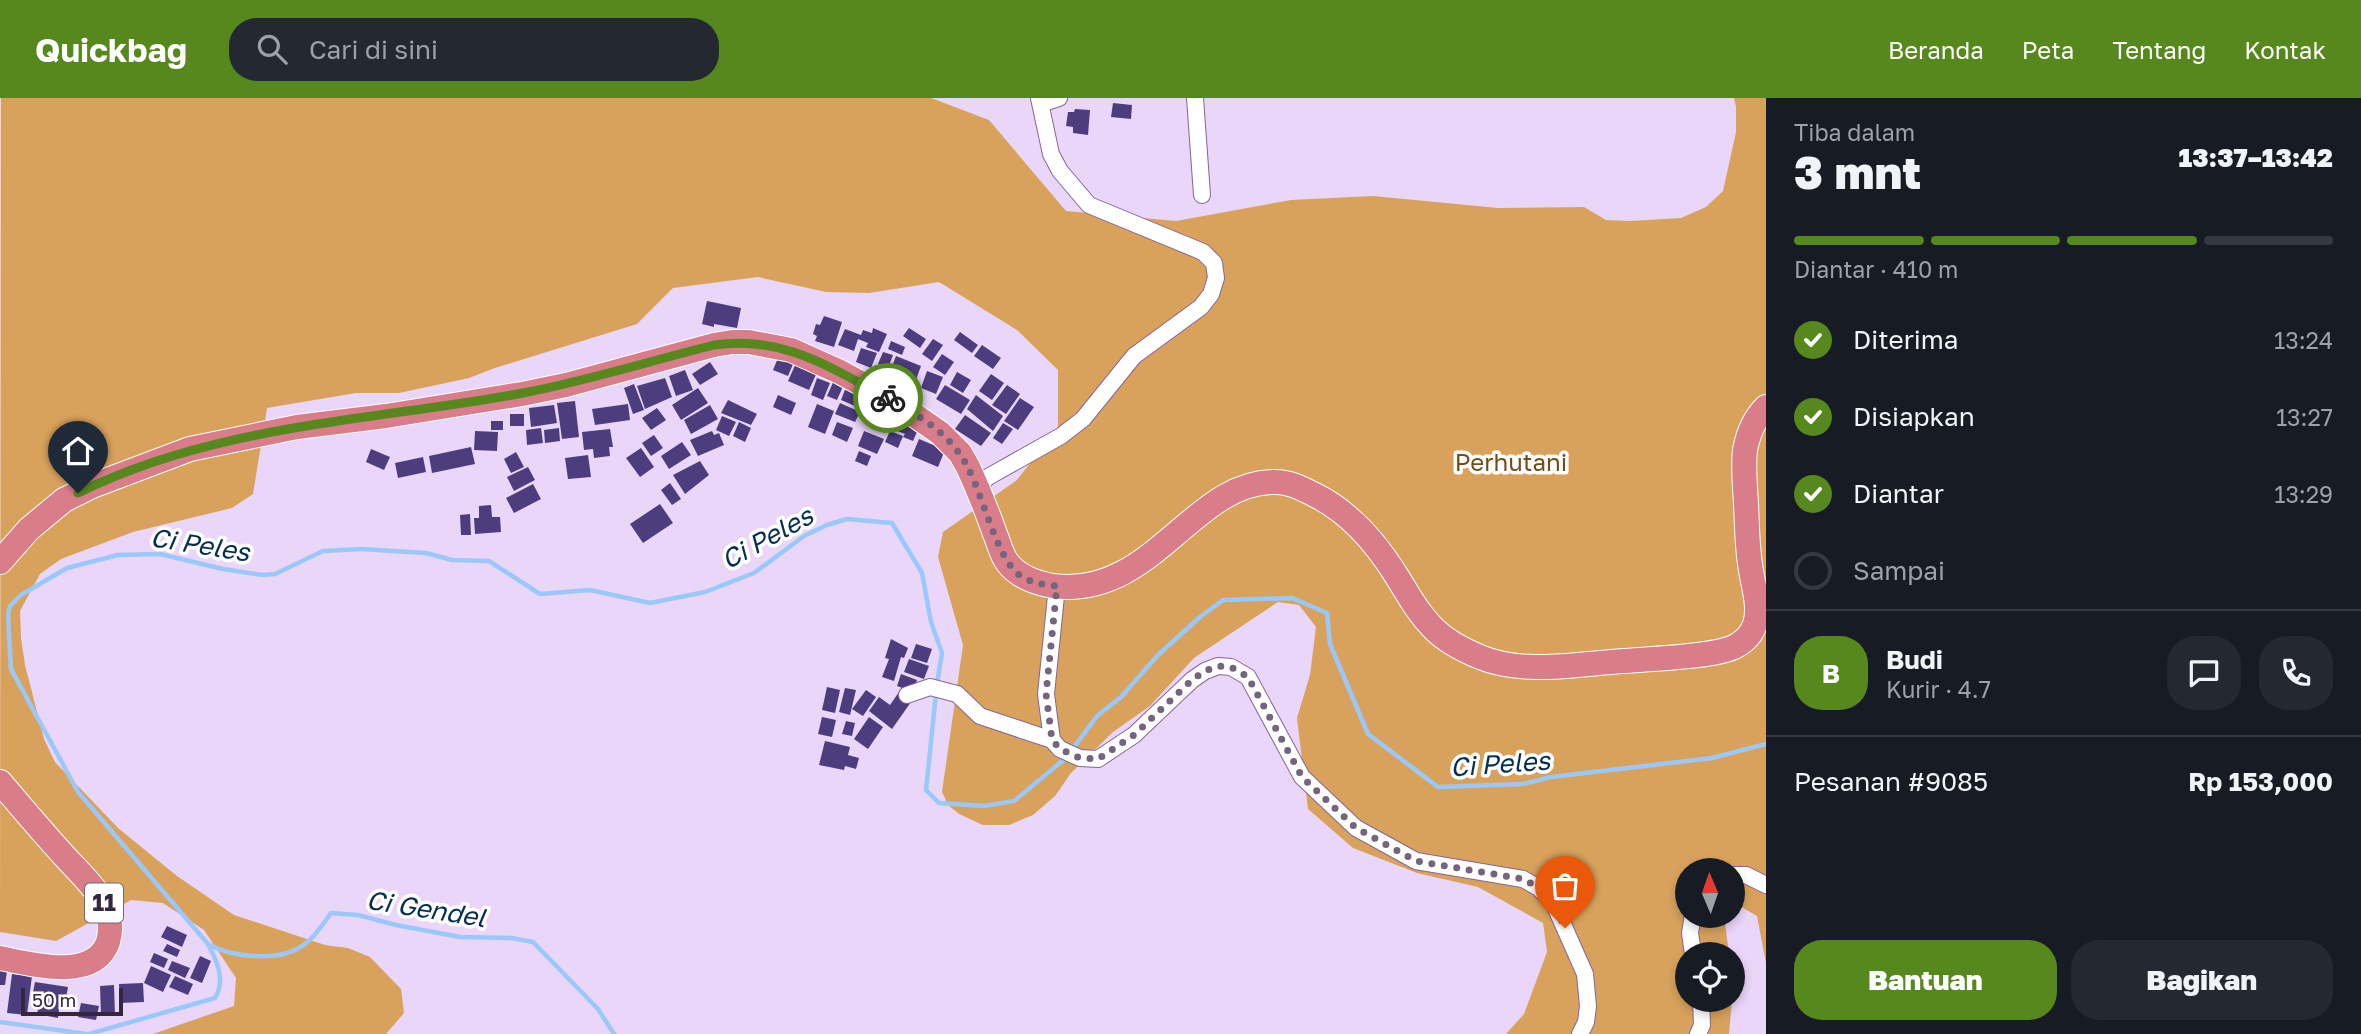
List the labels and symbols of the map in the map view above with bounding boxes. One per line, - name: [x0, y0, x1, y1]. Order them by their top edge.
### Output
- courier: [853, 363, 923, 433]
- pin: [48, 421, 108, 493]
- park label: Perhutani: [1455, 447, 1567, 476]
- water label: Ci Peles: [716, 499, 819, 575]
- water label: Ci Peles: [148, 521, 253, 568]
- water label: Ci Peles: [1449, 744, 1552, 782]
- pin: [1535, 856, 1595, 928]
- north arrow: [1675, 858, 1745, 928]
- road number: 11: [85, 884, 123, 922]
- water label: Ci Gendel: [364, 884, 489, 933]
- scale bar: [21, 985, 122, 1017]

